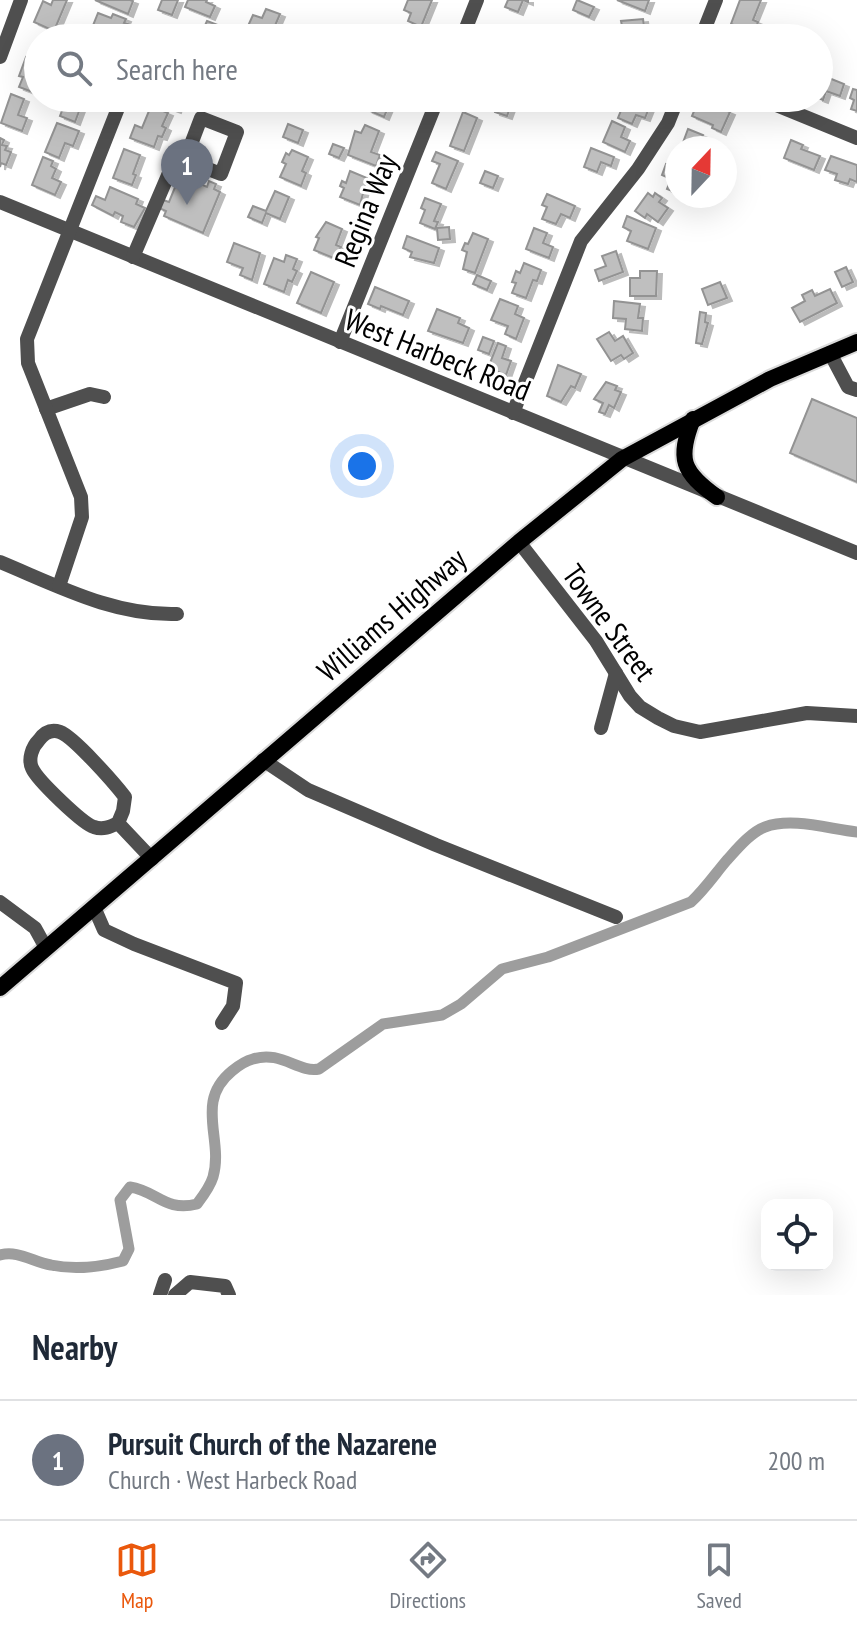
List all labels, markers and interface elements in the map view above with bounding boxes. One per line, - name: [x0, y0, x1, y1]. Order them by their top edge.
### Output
- search box: [24, 24, 833, 112]
- icon: search: [52, 46, 96, 90]
- text: Search here: [116, 49, 238, 88]
- north arrow: [665, 136, 737, 208]
- pin: 1: [161, 139, 213, 205]
- street label: Regina Way: [325, 147, 406, 272]
- street label: West Harbeck Road: [339, 299, 537, 409]
- your location: [342, 446, 382, 486]
- street label: Williams Highway: [308, 538, 474, 689]
- street label: Towne Street: [555, 556, 666, 689]
- map controls: [761, 1199, 833, 1271]
- button: locate: [761, 1199, 833, 1271]
- text: Nearby: [32, 1325, 117, 1369]
- text: Pursuit Church of the Nazarene: [108, 1424, 437, 1463]
- text: 1: [52, 1444, 64, 1477]
- text: 200 m: [767, 1444, 825, 1477]
- text: Church · West Harbeck Road: [108, 1463, 357, 1496]
- tab: Map: [115, 1538, 159, 1614]
- tab: Directions: [390, 1538, 466, 1614]
- tab: Saved: [696, 1538, 742, 1614]

